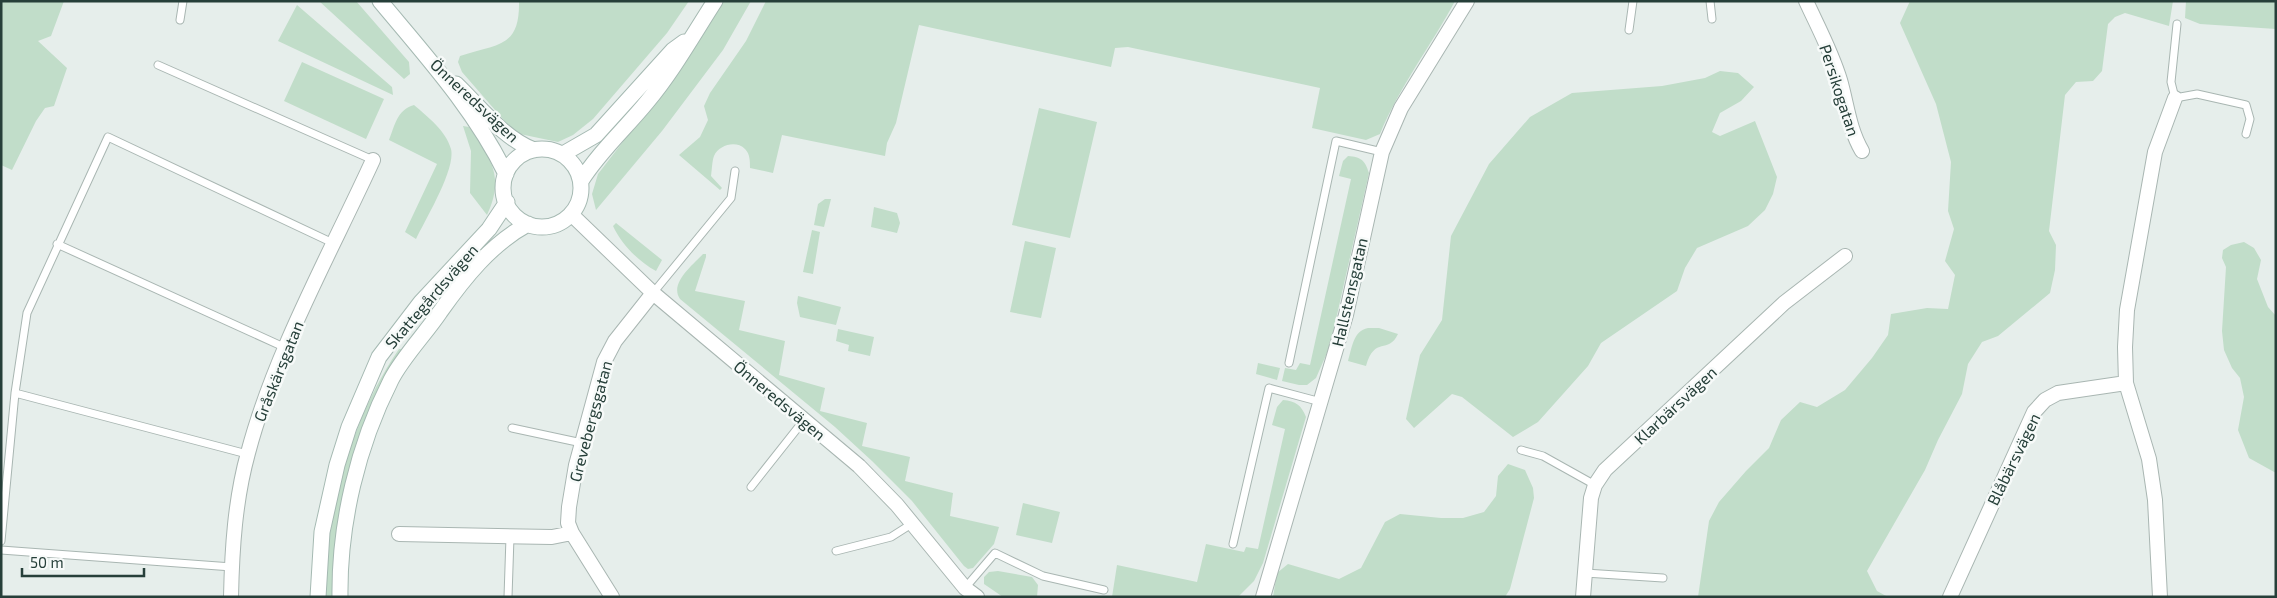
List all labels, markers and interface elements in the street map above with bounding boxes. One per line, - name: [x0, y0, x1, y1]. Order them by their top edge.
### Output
- street label: Persikogatan: [1816, 42, 1864, 138]
- street label: Önneredsvägen: [427, 54, 523, 146]
- street label: Hallstensgatan: [1327, 236, 1371, 348]
- street label: Skattegårdsvägen: [381, 240, 481, 352]
- street label: Gråskärsgatan: [249, 318, 307, 424]
- street label: Önneredsvägen: [730, 356, 830, 444]
- street label: Grevebergsgatan: [565, 358, 615, 484]
- street label: Klarbärsvägen: [1630, 362, 1720, 448]
- street label: Blåbärsvägen: [1983, 410, 2043, 508]
- scale bar: [22, 546, 145, 578]
- text: 50 m: [30, 553, 64, 571]

